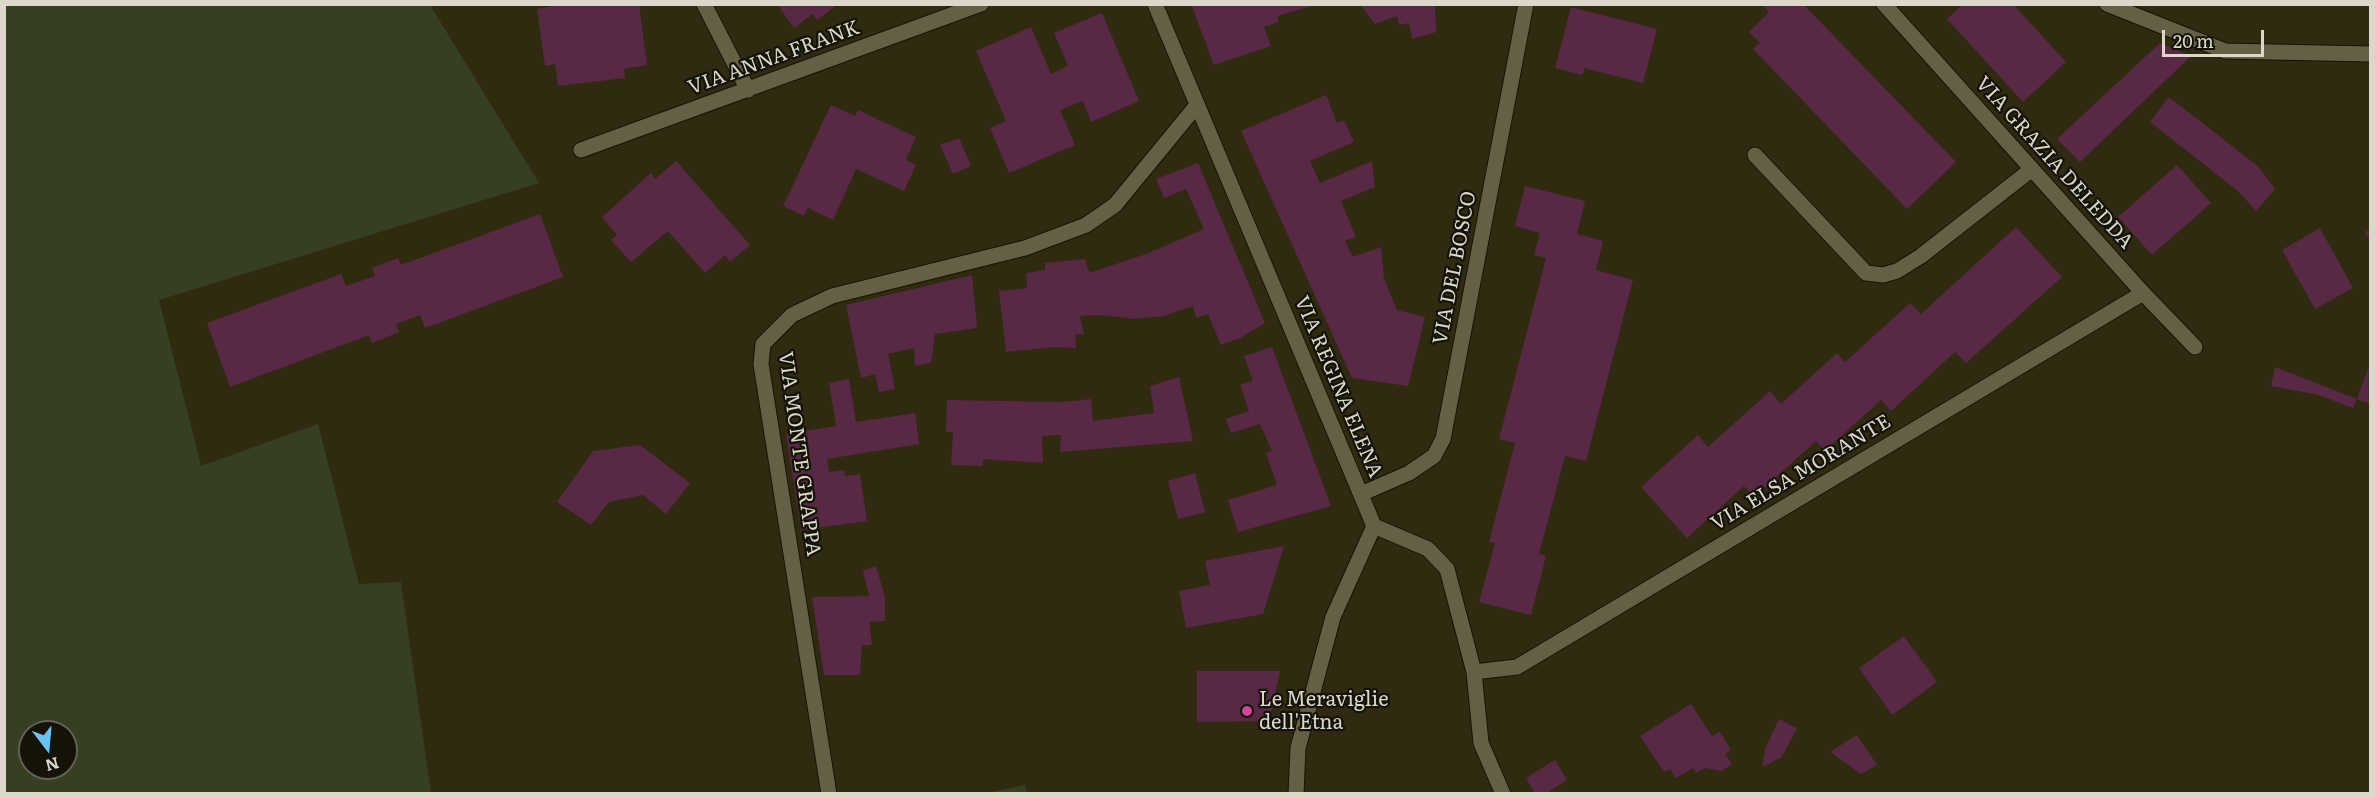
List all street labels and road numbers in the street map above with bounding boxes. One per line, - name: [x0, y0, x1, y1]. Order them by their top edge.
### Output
- street label: VIA ANNA FRANK: [685, 16, 863, 100]
- street label: VIA GRAZIA DELEDDA: [1970, 72, 2138, 254]
- street label: VIA DEL BOSCO: [1428, 189, 1482, 347]
- street label: VIA REGINA ELENA: [1289, 293, 1387, 481]
- street label: VIA MONTE GRAPPA: [773, 350, 825, 558]
- street label: VIA ELSA MORANTE: [1707, 410, 1895, 536]

